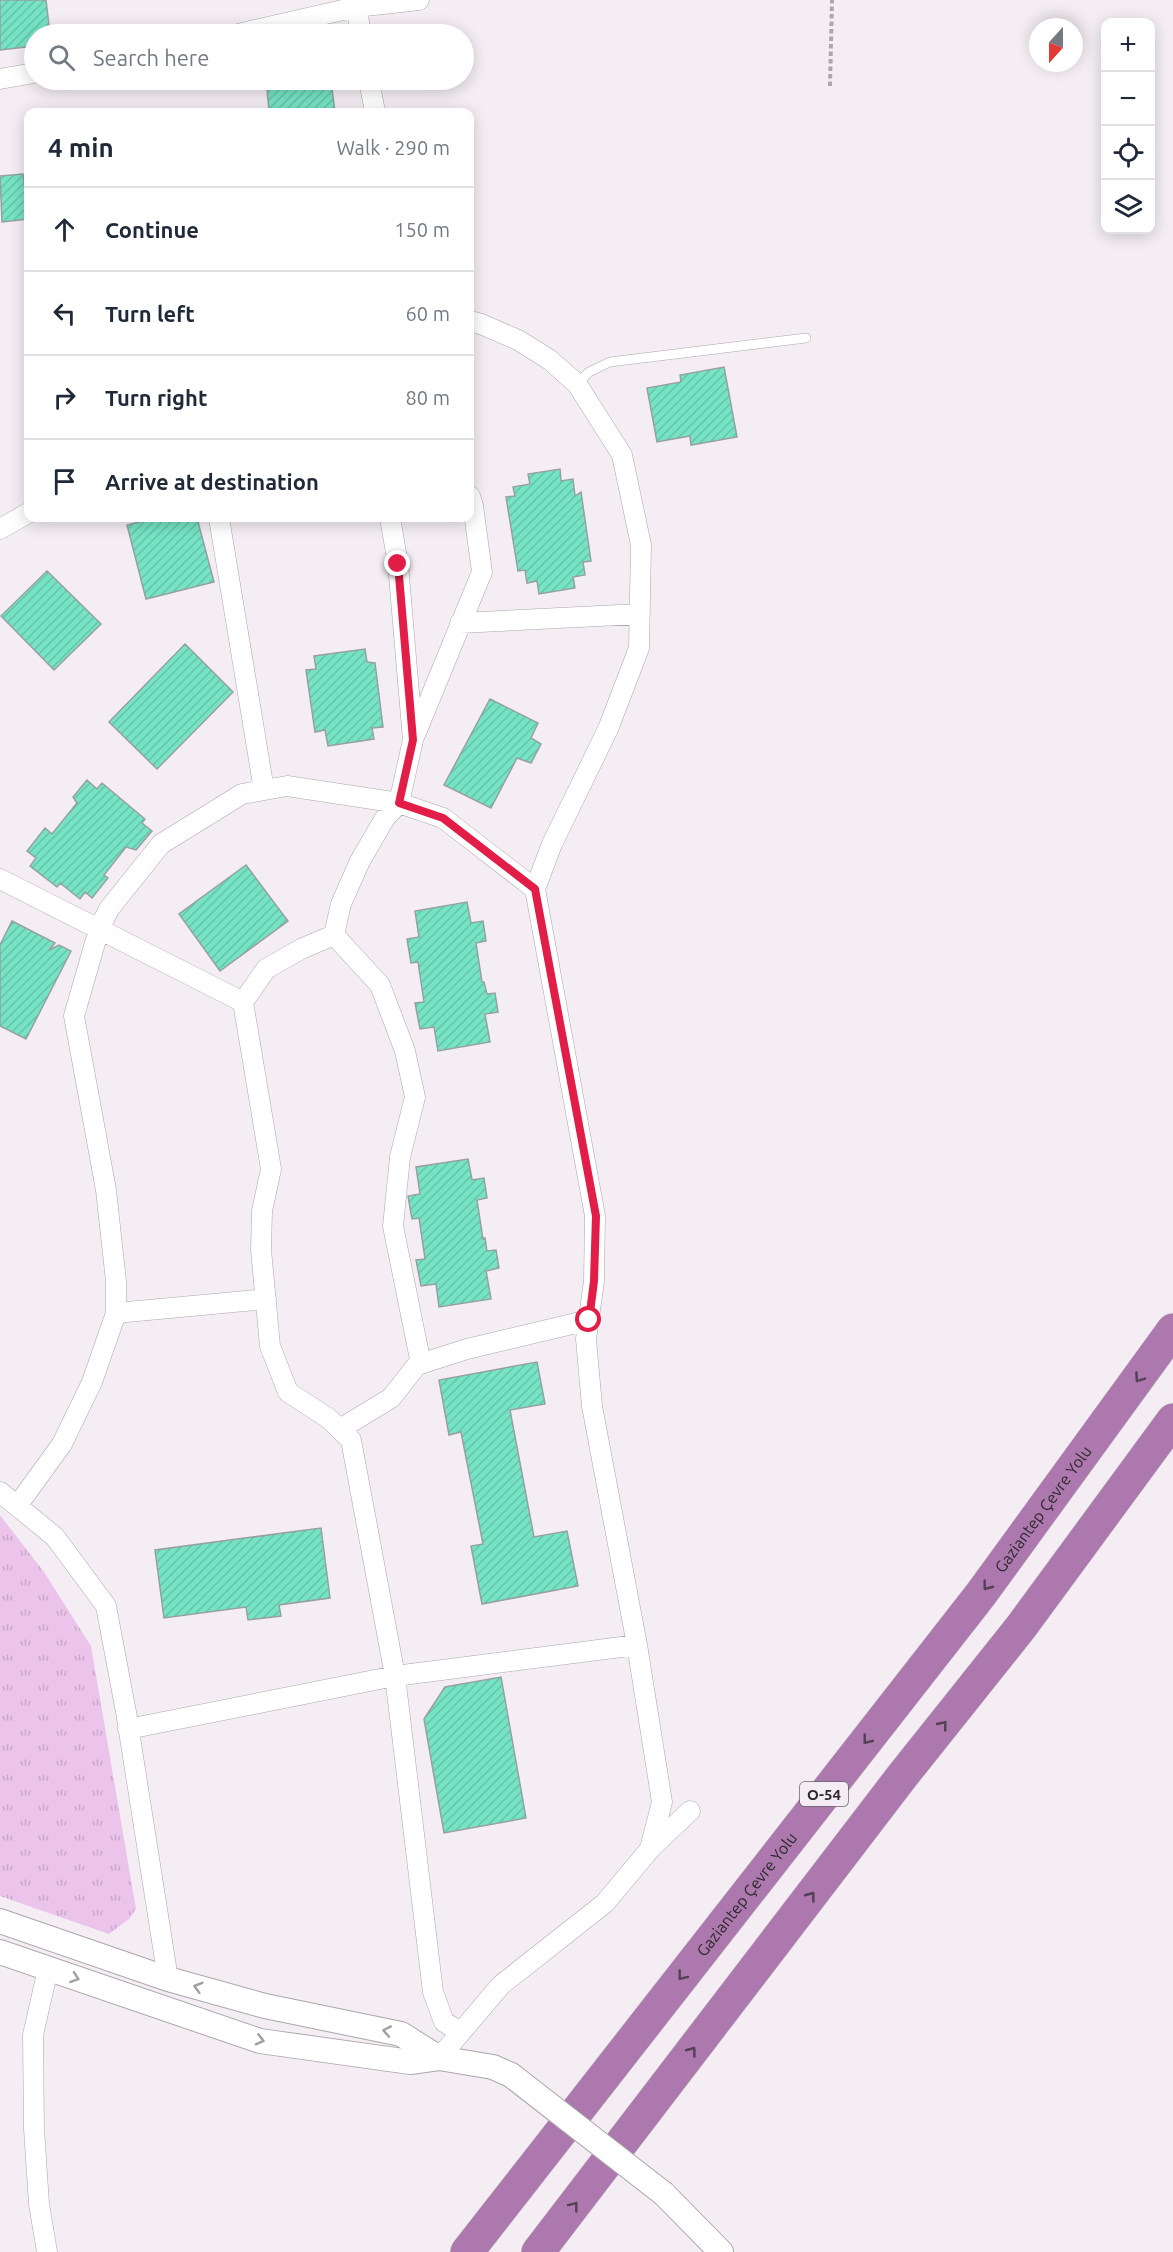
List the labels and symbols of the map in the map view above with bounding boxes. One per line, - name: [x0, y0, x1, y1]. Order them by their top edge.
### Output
- north arrow: [1029, 18, 1083, 72]
- route end: [384, 550, 410, 576]
- route start: [575, 1306, 601, 1332]
- one-way arrow: [1135, 1371, 1146, 1382]
- street label: Gaziantep Çevre Yolu: [991, 1442, 1095, 1576]
- one-way arrow: [983, 1580, 994, 1591]
- one-way arrow: [935, 1721, 946, 1732]
- one-way arrow: [863, 1733, 874, 1744]
- road number: O-54: [800, 1782, 848, 1806]
- street label: Gaziantep Çevre Yolu: [693, 1829, 800, 1960]
- one-way arrow: [803, 1892, 814, 1903]
- one-way arrow: [678, 1969, 689, 1980]
- one-way arrow: [69, 1970, 80, 1983]
- one-way arrow: [193, 1982, 204, 1994]
- one-way arrow: [383, 2025, 393, 2038]
- one-way arrow: [255, 2033, 265, 2046]
- one-way arrow: [685, 2047, 696, 2058]
- one-way arrow: [566, 2201, 577, 2212]

